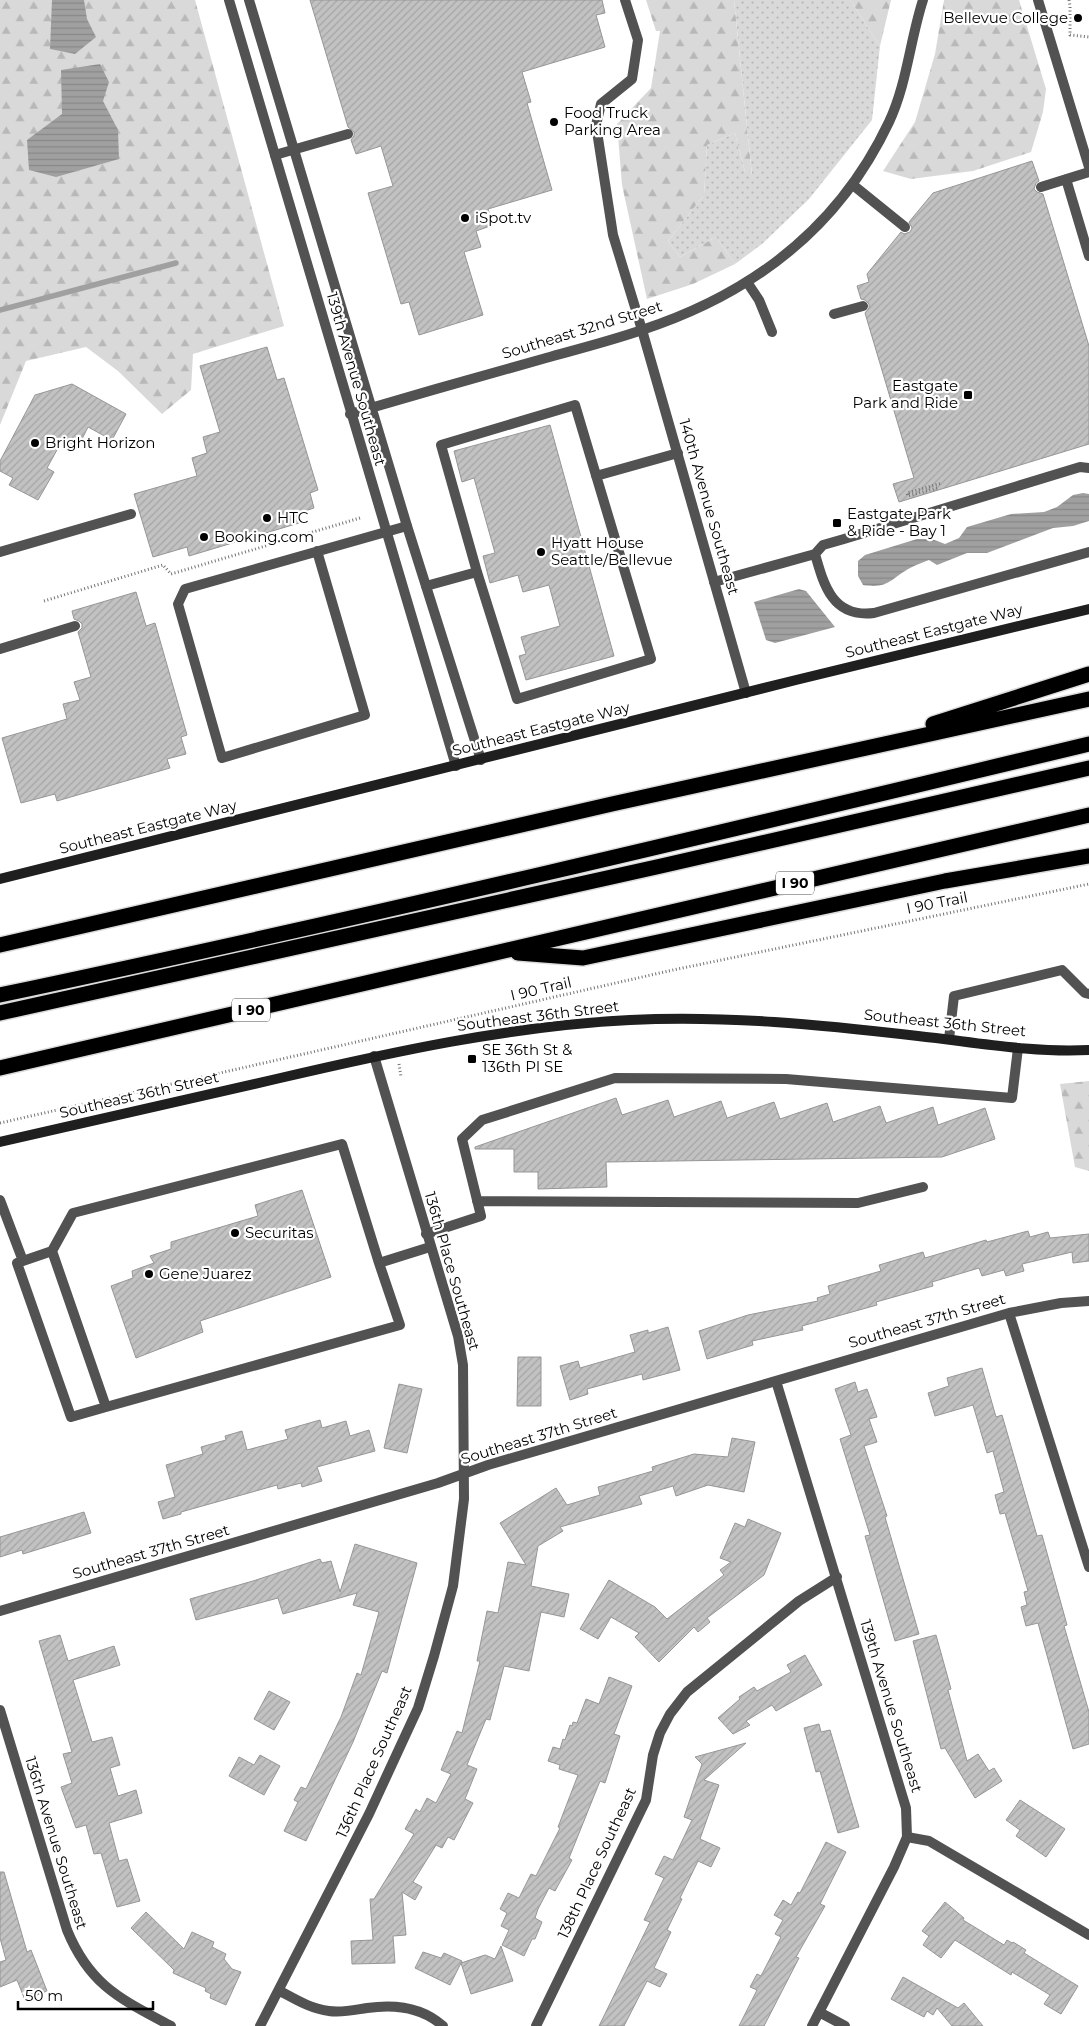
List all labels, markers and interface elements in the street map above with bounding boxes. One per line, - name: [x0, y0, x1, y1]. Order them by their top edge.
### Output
- place label: Bellevue College: [943, 8, 1068, 27]
- marker: Bellevue College: [1072, 12, 1084, 24]
- place label: Food Truck Parking Area: [564, 103, 661, 139]
- marker: Food Truck Parking Area: [548, 116, 560, 128]
- place label: iSpot.tv: [475, 208, 532, 227]
- marker: iSpot.tv: [459, 212, 471, 224]
- street label: 139th Avenue Southeast: [323, 290, 390, 468]
- street label: Southeast 32nd Street: [499, 296, 664, 363]
- place label: Eastgate Park and Ride: [853, 376, 958, 412]
- marker: Eastgate Park and Ride: [962, 389, 974, 401]
- street label: 140th Avenue Southeast: [675, 417, 744, 597]
- place label: Bright Horizon: [45, 433, 155, 452]
- marker: Bright Horizon: [29, 437, 41, 449]
- place label: Eastgate Park & Ride - Bay 1: [847, 504, 951, 540]
- place label: HTC: [277, 508, 309, 527]
- marker: HTC: [261, 512, 273, 524]
- marker: Eastgate Park & Ride - Bay 1: [831, 517, 843, 529]
- place label: Booking.com: [214, 527, 314, 546]
- marker: Booking.com: [198, 531, 210, 543]
- place label: Hyatt House Seattle/Bellevue: [551, 533, 673, 569]
- marker: Hyatt House Seattle/Bellevue: [535, 546, 547, 558]
- street label: Southeast Eastgate Way: [843, 599, 1025, 662]
- street label: Southeast Eastgate Way: [450, 697, 632, 760]
- street label: Southeast Eastgate Way: [57, 795, 239, 858]
- road number: I 90: [776, 871, 814, 894]
- street label: I 90 Trail: [905, 887, 969, 918]
- street label: I 90 Trail: [508, 972, 573, 1005]
- street label: Southeast 36th Street: [456, 996, 620, 1035]
- road number: I 90: [232, 998, 270, 1022]
- street label: Southeast 36th Street: [863, 1005, 1027, 1040]
- place label: SE 36th St & 136th Pl SE: [482, 1040, 572, 1076]
- marker: SE 36th St & 136th Pl SE: [466, 1053, 478, 1065]
- street label: Southeast 36th Street: [57, 1067, 220, 1122]
- street label: 136th Place Southeast: [421, 1189, 484, 1352]
- place label: Securitas: [245, 1223, 314, 1242]
- marker: Securitas: [229, 1227, 241, 1239]
- place label: Gene Juarez: [159, 1264, 252, 1283]
- marker: Gene Juarez: [143, 1268, 155, 1280]
- street label: Southeast 37th Street: [846, 1289, 1008, 1352]
- street label: Southeast 37th Street: [458, 1403, 619, 1468]
- street label: Southeast 37th Street: [70, 1520, 232, 1583]
- street label: 139th Avenue Southeast: [856, 1617, 927, 1795]
- street label: 136th Place Southeast: [331, 1683, 416, 1841]
- street label: 136th Avenue Southeast: [21, 1754, 92, 1932]
- street label: 138th Place Southeast: [553, 1784, 640, 1941]
- scale bar: [18, 1978, 152, 2010]
- text: 50 m: [25, 1986, 63, 2005]

